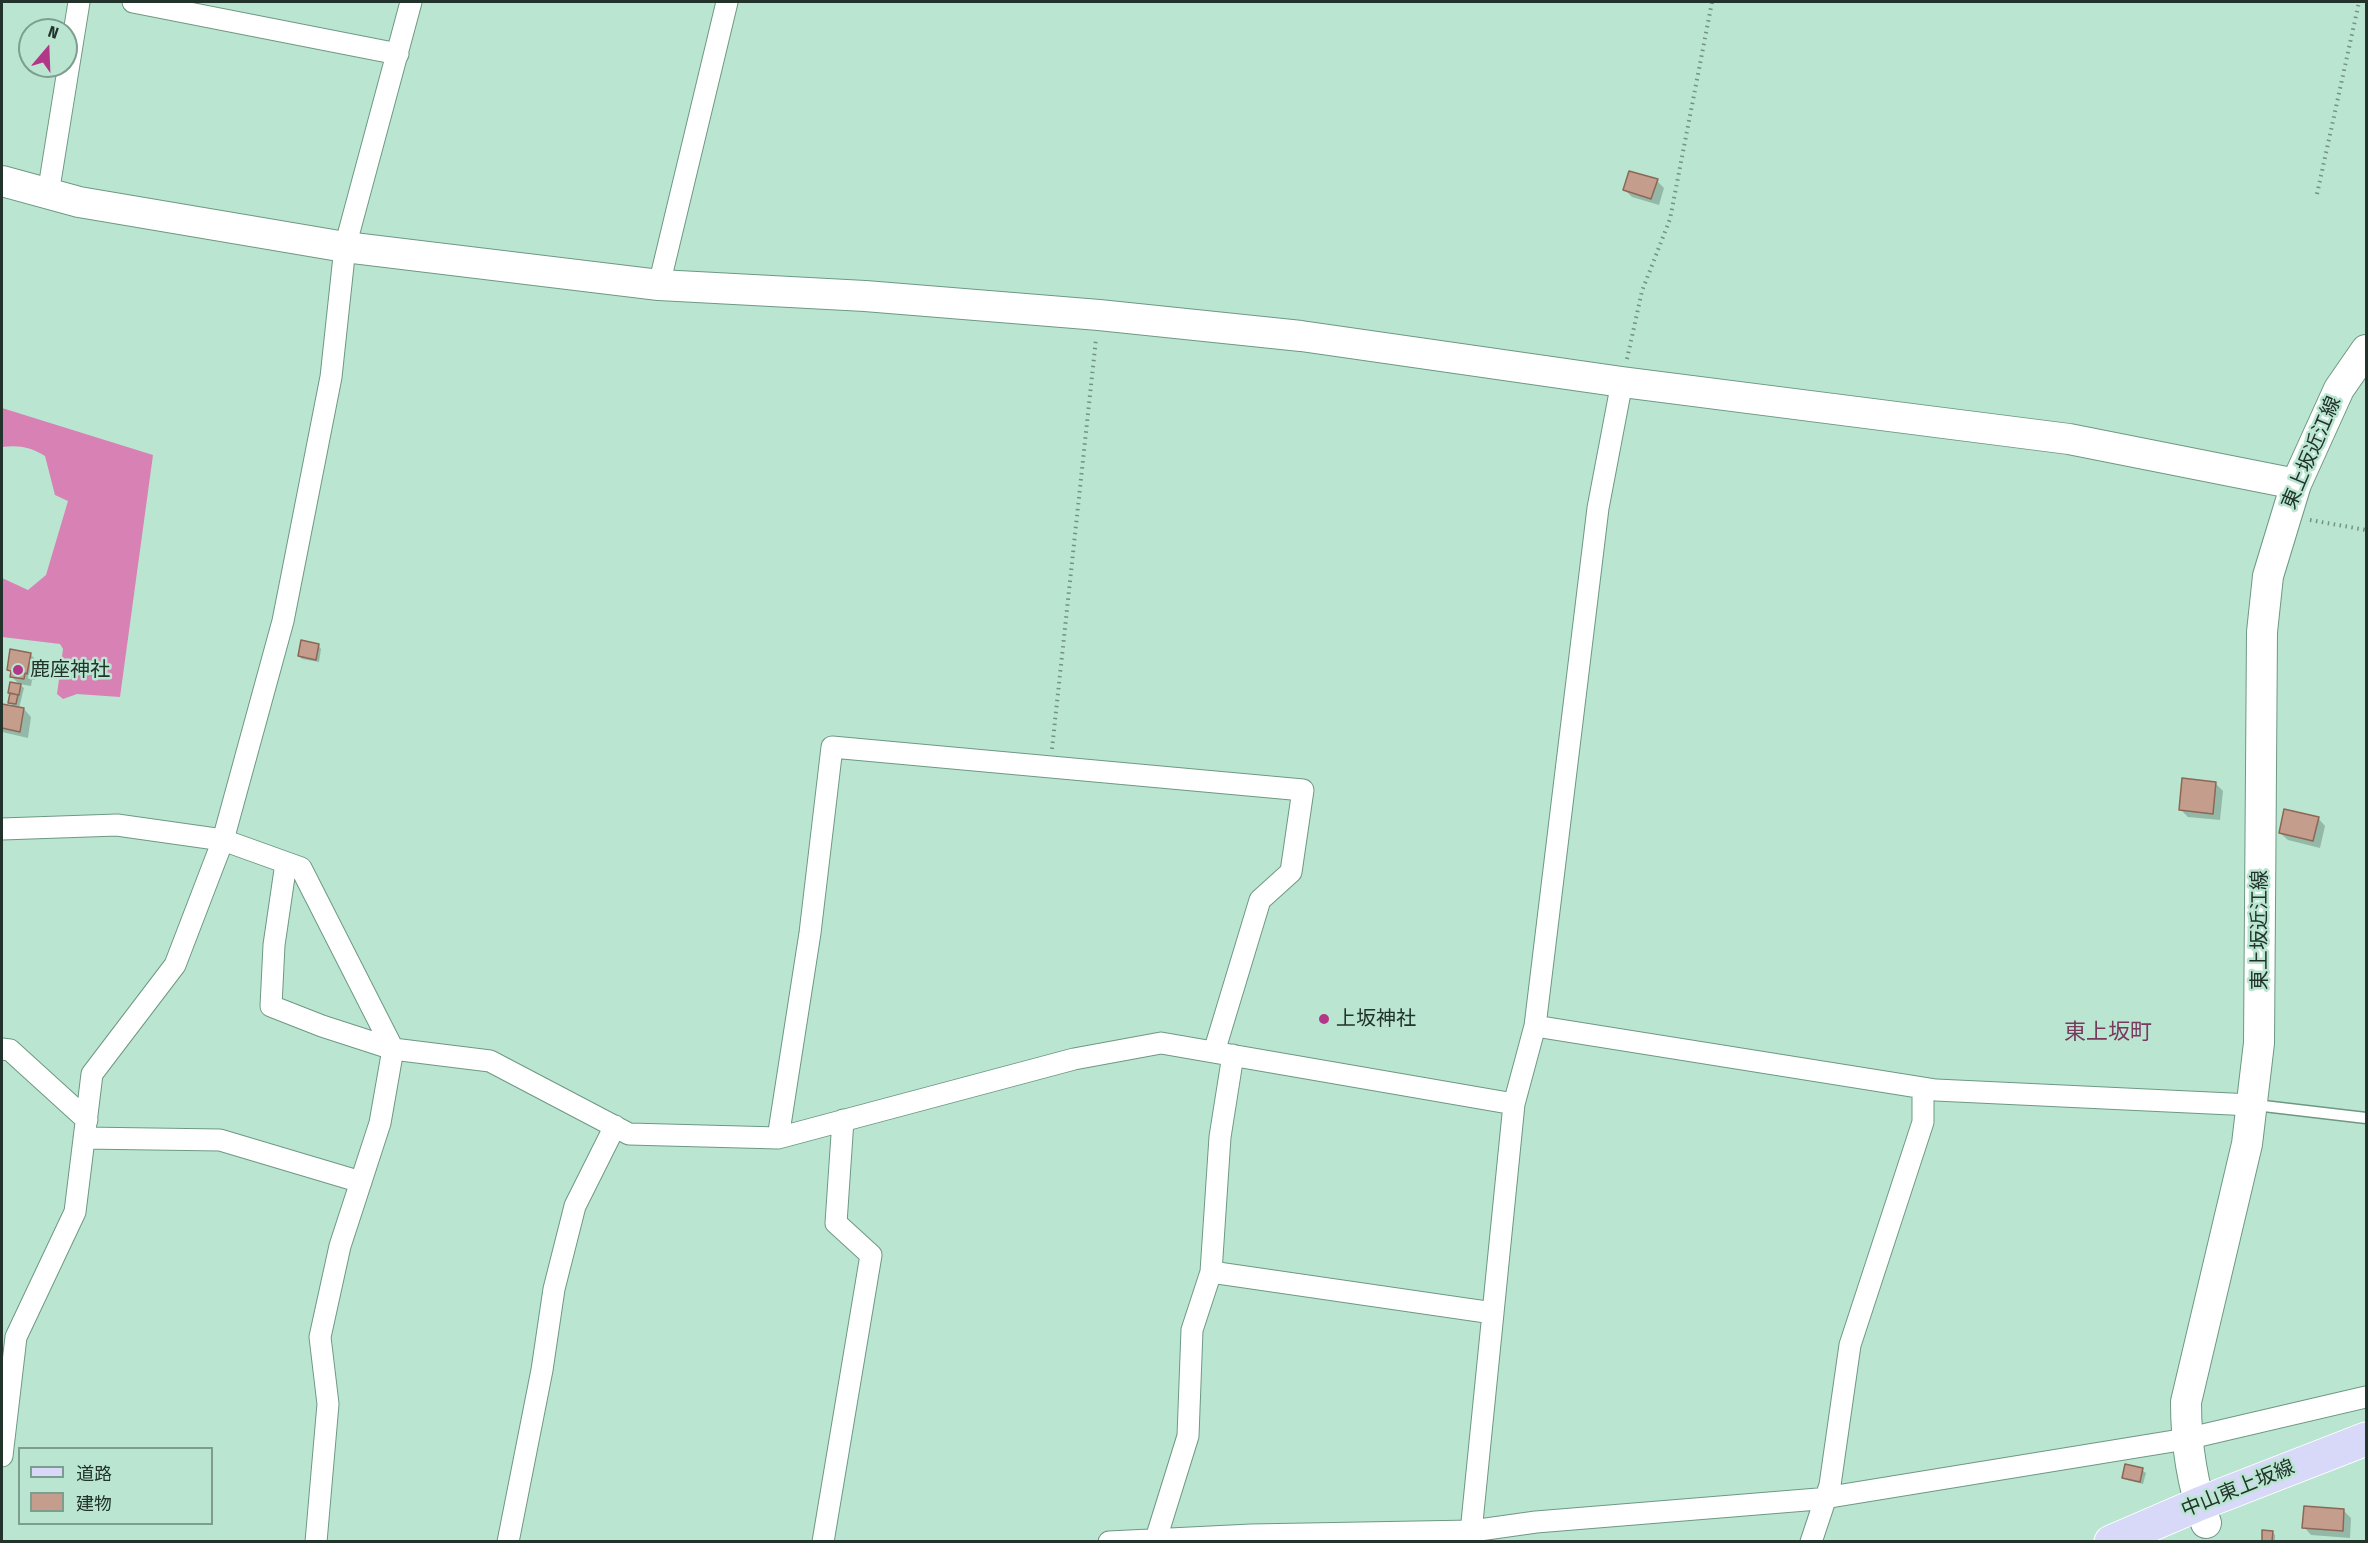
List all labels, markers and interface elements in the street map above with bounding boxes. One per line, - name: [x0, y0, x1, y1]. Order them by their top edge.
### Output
- north arrow: [18, 18, 78, 78]
- text: N: [46, 22, 61, 43]
- street label: 東上坂近江線: [2278, 393, 2346, 513]
- place label: 鹿座神社: [30, 658, 110, 682]
- marker: 鹿座神社: [11, 663, 25, 677]
- street label: 東上坂近江線: [2248, 870, 2272, 990]
- place label: 上坂神社: [1336, 1007, 1416, 1031]
- marker: 上坂神社: [1317, 1012, 1331, 1026]
- district label: 東上坂町: [2064, 1020, 2152, 1046]
- legend: [18, 1447, 213, 1525]
- street label: 中山東上坂線: [2178, 1455, 2298, 1523]
- text: 道路: [76, 1463, 112, 1485]
- text: 建物: [76, 1493, 112, 1515]

